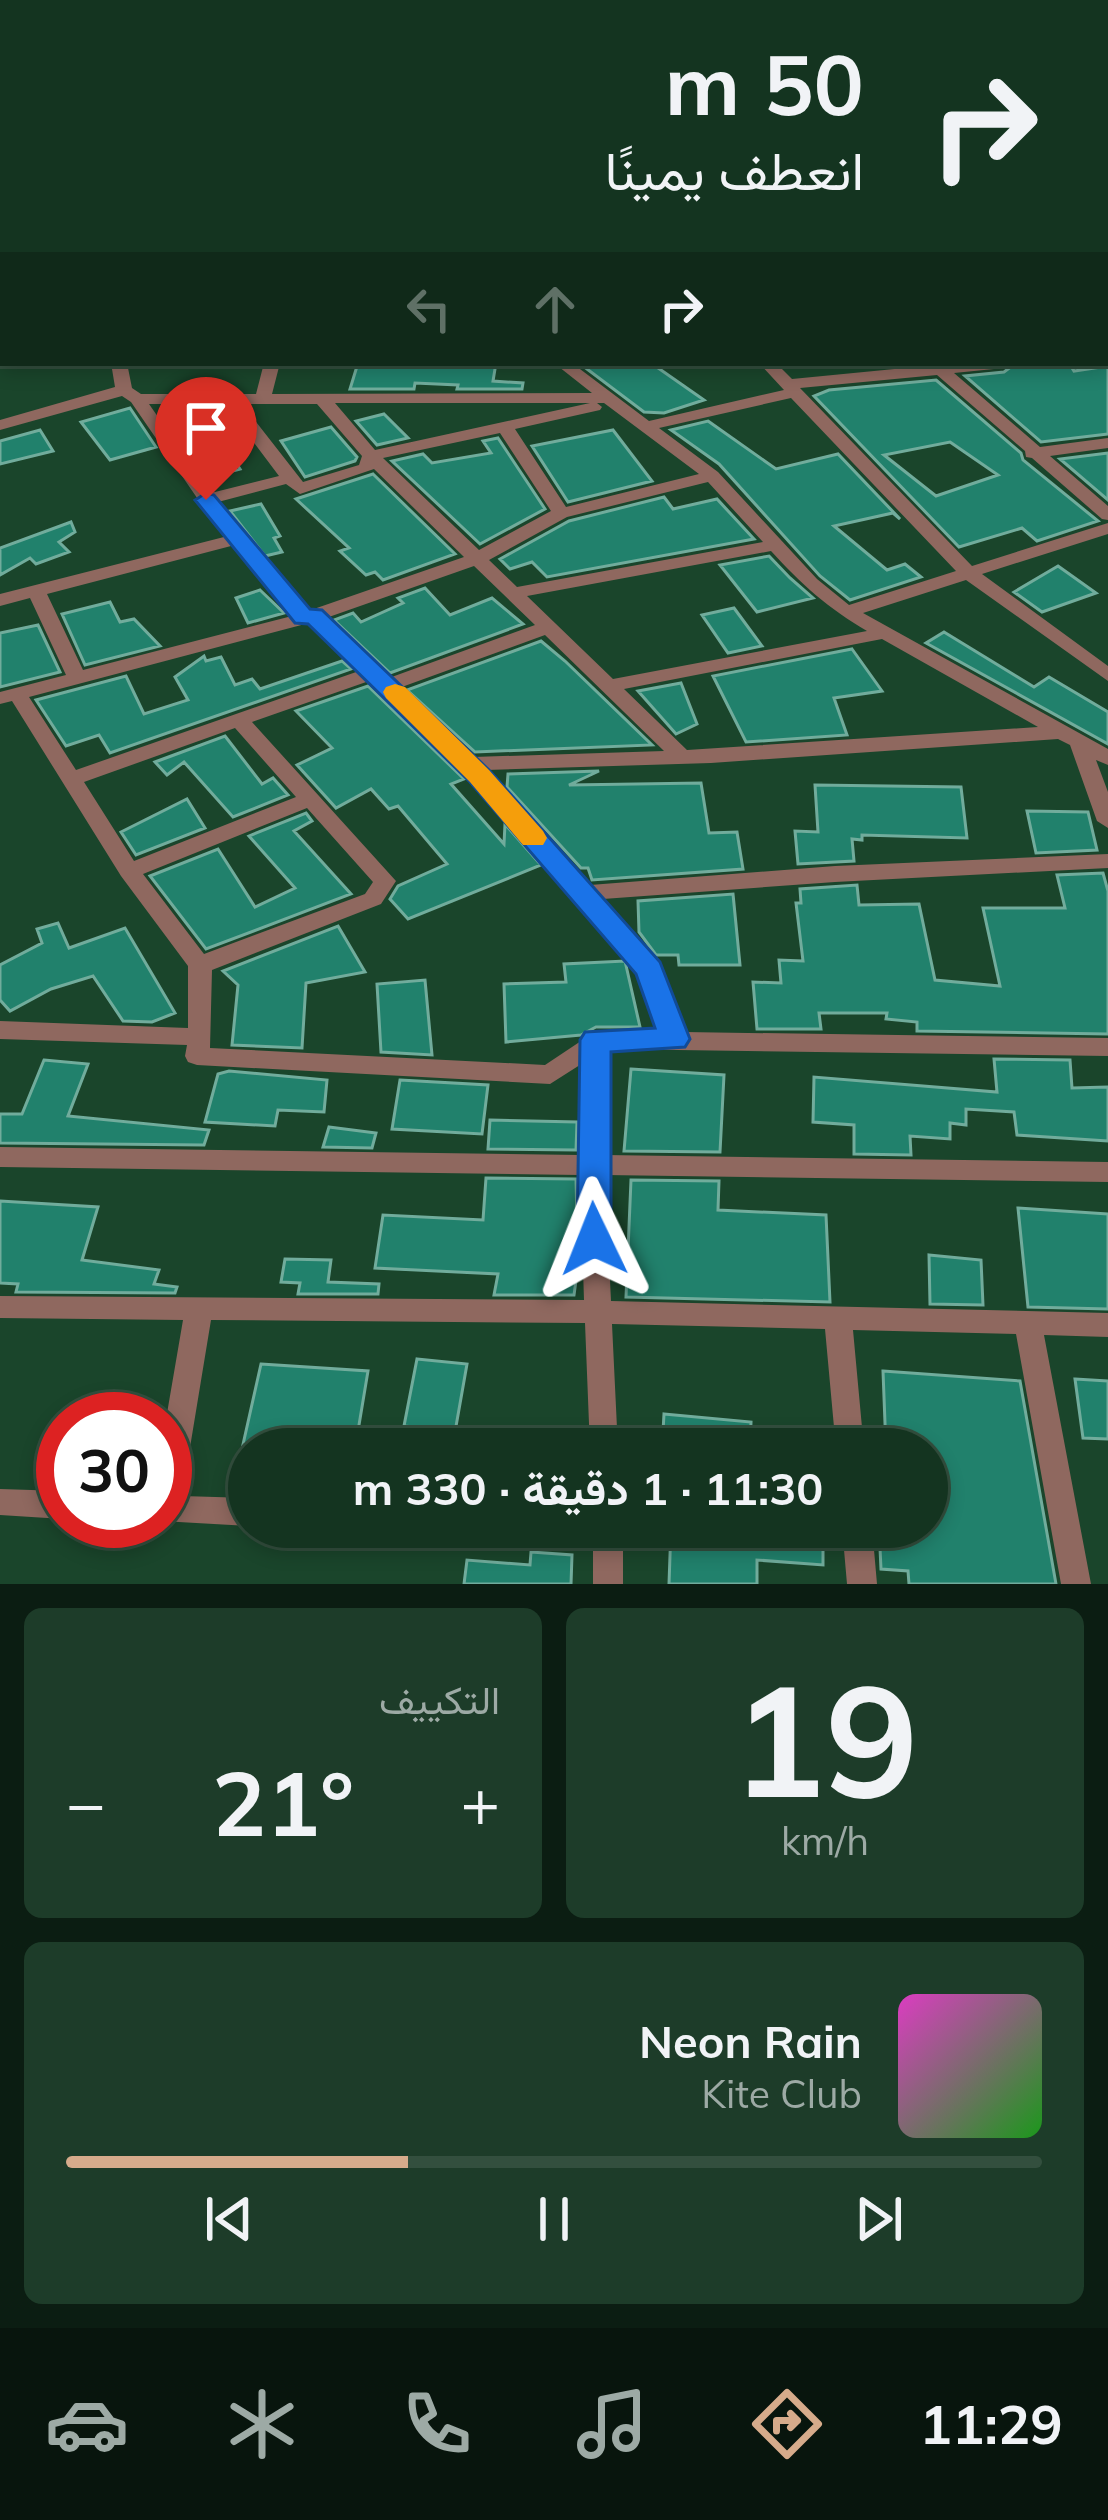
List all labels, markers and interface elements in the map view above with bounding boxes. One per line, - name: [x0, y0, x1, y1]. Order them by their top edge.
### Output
- text: 50 m: [665, 31, 864, 136]
- icon: right: [906, 48, 1062, 204]
- text: انعطف يمينًا: [605, 136, 864, 204]
- icon: left: [396, 276, 462, 342]
- icon: ahead: [522, 276, 588, 342]
- icon: right: [648, 276, 714, 342]
- pin: [155, 377, 257, 500]
- icon: arrive: [173, 395, 239, 461]
- position arrow: [531, 1176, 657, 1302]
- speed limit sign: 30: [36, 1392, 192, 1548]
- text: 11:30 · 1 دقيقة · 330 m: [353, 1460, 823, 1516]
- text: 19: [731, 1640, 919, 1836]
- text: التكييف: [379, 1675, 500, 1724]
- text: 21°: [212, 1746, 354, 1859]
- text: −: [66, 1761, 106, 1844]
- text: +: [460, 1761, 500, 1844]
- text: km/h: [781, 1816, 869, 1865]
- text: Neon Rain: [639, 2013, 862, 2069]
- text: Kite Club: [701, 2069, 862, 2118]
- icon: previous: [196, 2186, 262, 2252]
- icon: pause: [521, 2186, 587, 2252]
- icon: next: [846, 2186, 912, 2252]
- icon: car: [45, 2382, 129, 2466]
- icon: climate: [220, 2382, 304, 2466]
- icon: phone: [395, 2382, 479, 2466]
- icon: music: [570, 2382, 654, 2466]
- icon: directions: [745, 2382, 829, 2466]
- text: 11:29: [920, 2390, 1063, 2458]

